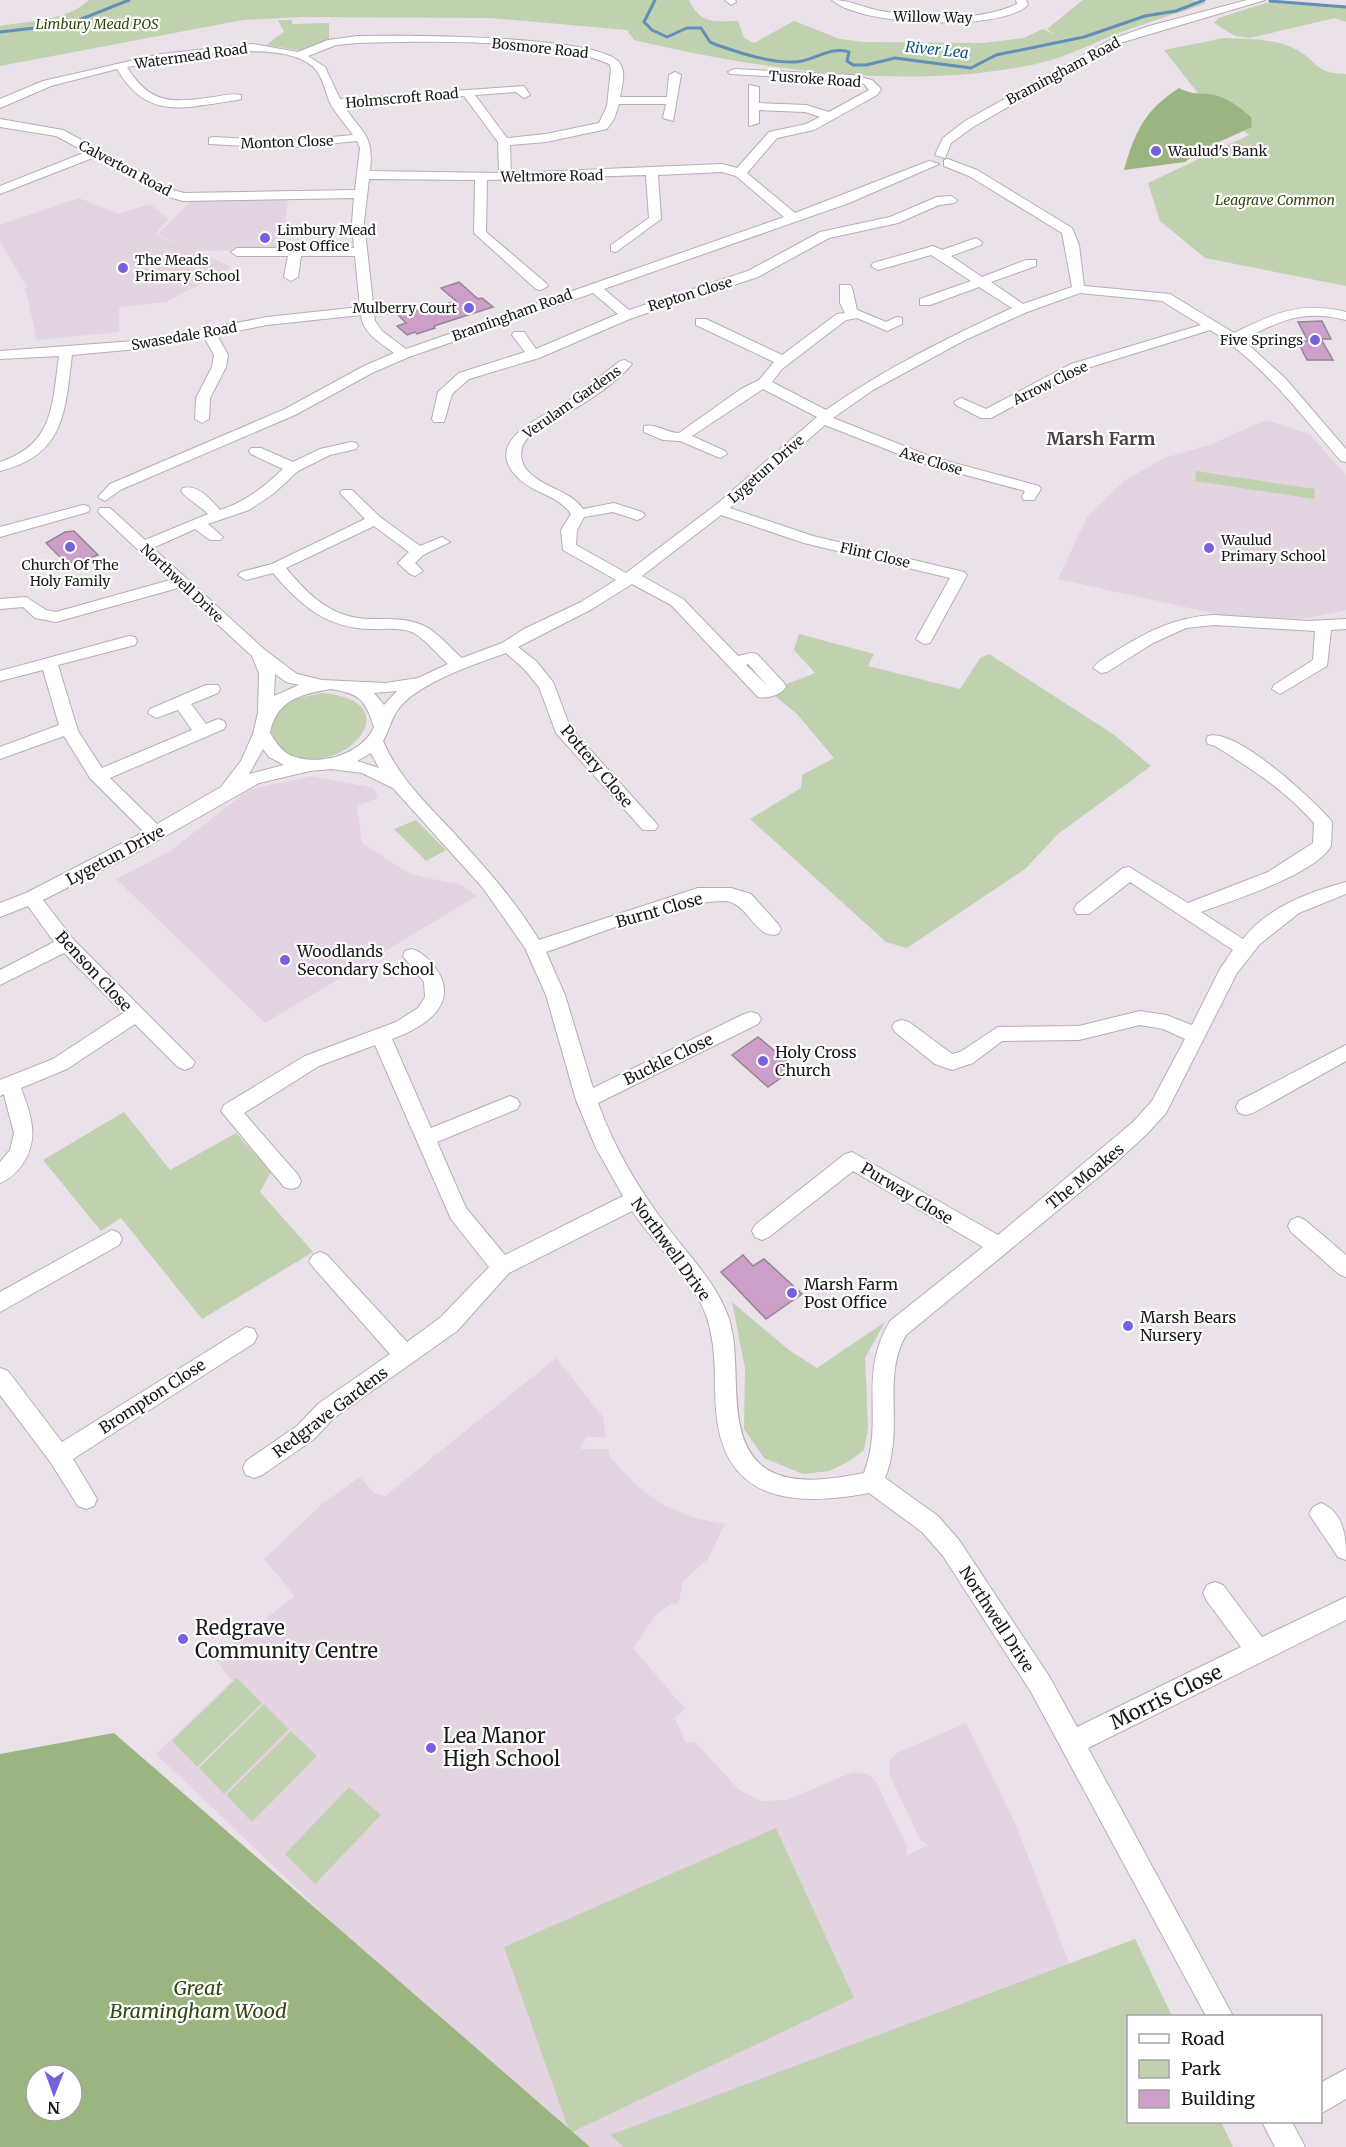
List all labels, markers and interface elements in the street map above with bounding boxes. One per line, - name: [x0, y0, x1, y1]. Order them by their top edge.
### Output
- street label: Willow Way: [892, 7, 974, 27]
- park label: Limbury Mead POS: [36, 15, 159, 33]
- street label: Bramingham Road: [1003, 33, 1124, 109]
- street label: Bosmore Road: [491, 34, 590, 62]
- water label: River Lea: [904, 37, 970, 62]
- street label: Watermead Road: [132, 39, 249, 73]
- street label: Tusroke Road: [768, 67, 862, 91]
- street label: Holmscroft Road: [345, 84, 460, 112]
- street label: Monton Close: [240, 131, 334, 153]
- street label: Calverton Road: [76, 136, 175, 200]
- place label: Waulud's Bank: [1167, 142, 1267, 160]
- marker: Waulud's Bank: [1149, 144, 1163, 158]
- street label: Weltmore Road: [499, 166, 604, 186]
- park label: Leagrave Common: [1215, 191, 1335, 209]
- place label: Limbury Mead Post Office: [277, 221, 377, 255]
- marker: Limbury Mead Post Office: [258, 231, 272, 245]
- place label: The Meads Primary School: [135, 251, 240, 285]
- marker: The Meads Primary School: [116, 261, 130, 275]
- street label: Repton Close: [646, 273, 734, 315]
- street label: Bramingham Road: [449, 285, 575, 345]
- place label: Mulberry Court: [353, 299, 458, 317]
- marker: Mulberry Court: [462, 301, 476, 315]
- street label: Swasedale Road: [130, 318, 239, 354]
- place label: Five Springs: [1220, 331, 1303, 349]
- marker: Five Springs: [1308, 333, 1322, 347]
- street label: Arrow Close: [1009, 357, 1090, 409]
- street label: Verulam Gardens: [519, 361, 625, 443]
- district label: Marsh Farm: [1047, 427, 1155, 450]
- street label: Lygetun Drive: [724, 431, 808, 507]
- street label: Axe Close: [896, 443, 965, 479]
- place label: Waulud Primary School: [1220, 531, 1326, 565]
- street label: Flint Close: [838, 538, 912, 572]
- marker: Church Of The Holy Family: [63, 540, 77, 554]
- street label: Northwell Drive: [137, 540, 227, 626]
- marker: Waulud Primary School: [1202, 541, 1216, 555]
- place label: Church Of The Holy Family: [21, 556, 119, 590]
- street label: Pottery Close: [557, 721, 637, 811]
- street label: Lygetun Drive: [63, 821, 167, 889]
- street label: Burnt Close: [613, 888, 705, 932]
- street label: Benson Close: [52, 927, 136, 1015]
- place label: Woodlands Secondary School: [296, 941, 434, 979]
- marker: Woodlands Secondary School: [278, 953, 292, 967]
- street label: Buckle Close: [620, 1029, 716, 1089]
- place label: Holy Cross Church: [775, 1042, 857, 1080]
- marker: Holy Cross Church: [756, 1054, 770, 1068]
- street label: The Moakes: [1042, 1139, 1128, 1213]
- street label: Purway Close: [857, 1158, 957, 1228]
- street label: Northwell Drive: [627, 1194, 715, 1304]
- place label: Marsh Farm Post Office: [804, 1274, 898, 1312]
- marker: Marsh Farm Post Office: [785, 1286, 799, 1300]
- place label: Marsh Bears Nursery: [1140, 1307, 1236, 1345]
- marker: Marsh Bears Nursery: [1121, 1319, 1135, 1333]
- street label: Brompton Close: [95, 1354, 209, 1438]
- street label: Redgrave Gardens: [268, 1362, 392, 1462]
- street label: Northwell Drive: [955, 1562, 1039, 1676]
- place label: Redgrave Community Centre: [195, 1615, 378, 1663]
- marker: Redgrave Community Centre: [176, 1632, 190, 1646]
- street label: Morris Close: [1106, 1659, 1226, 1734]
- place label: Lea Manor High School: [443, 1723, 560, 1771]
- marker: Lea Manor High School: [424, 1741, 438, 1755]
- park label: Great Bramingham Wood: [109, 1975, 287, 2023]
- legend: [1127, 2015, 1322, 2123]
- text: Road: [1181, 2027, 1225, 2050]
- text: Park: [1181, 2057, 1222, 2080]
- north arrow: [24, 2063, 84, 2123]
- text: Building: [1181, 2087, 1255, 2110]
- text: N: [47, 2098, 60, 2118]

